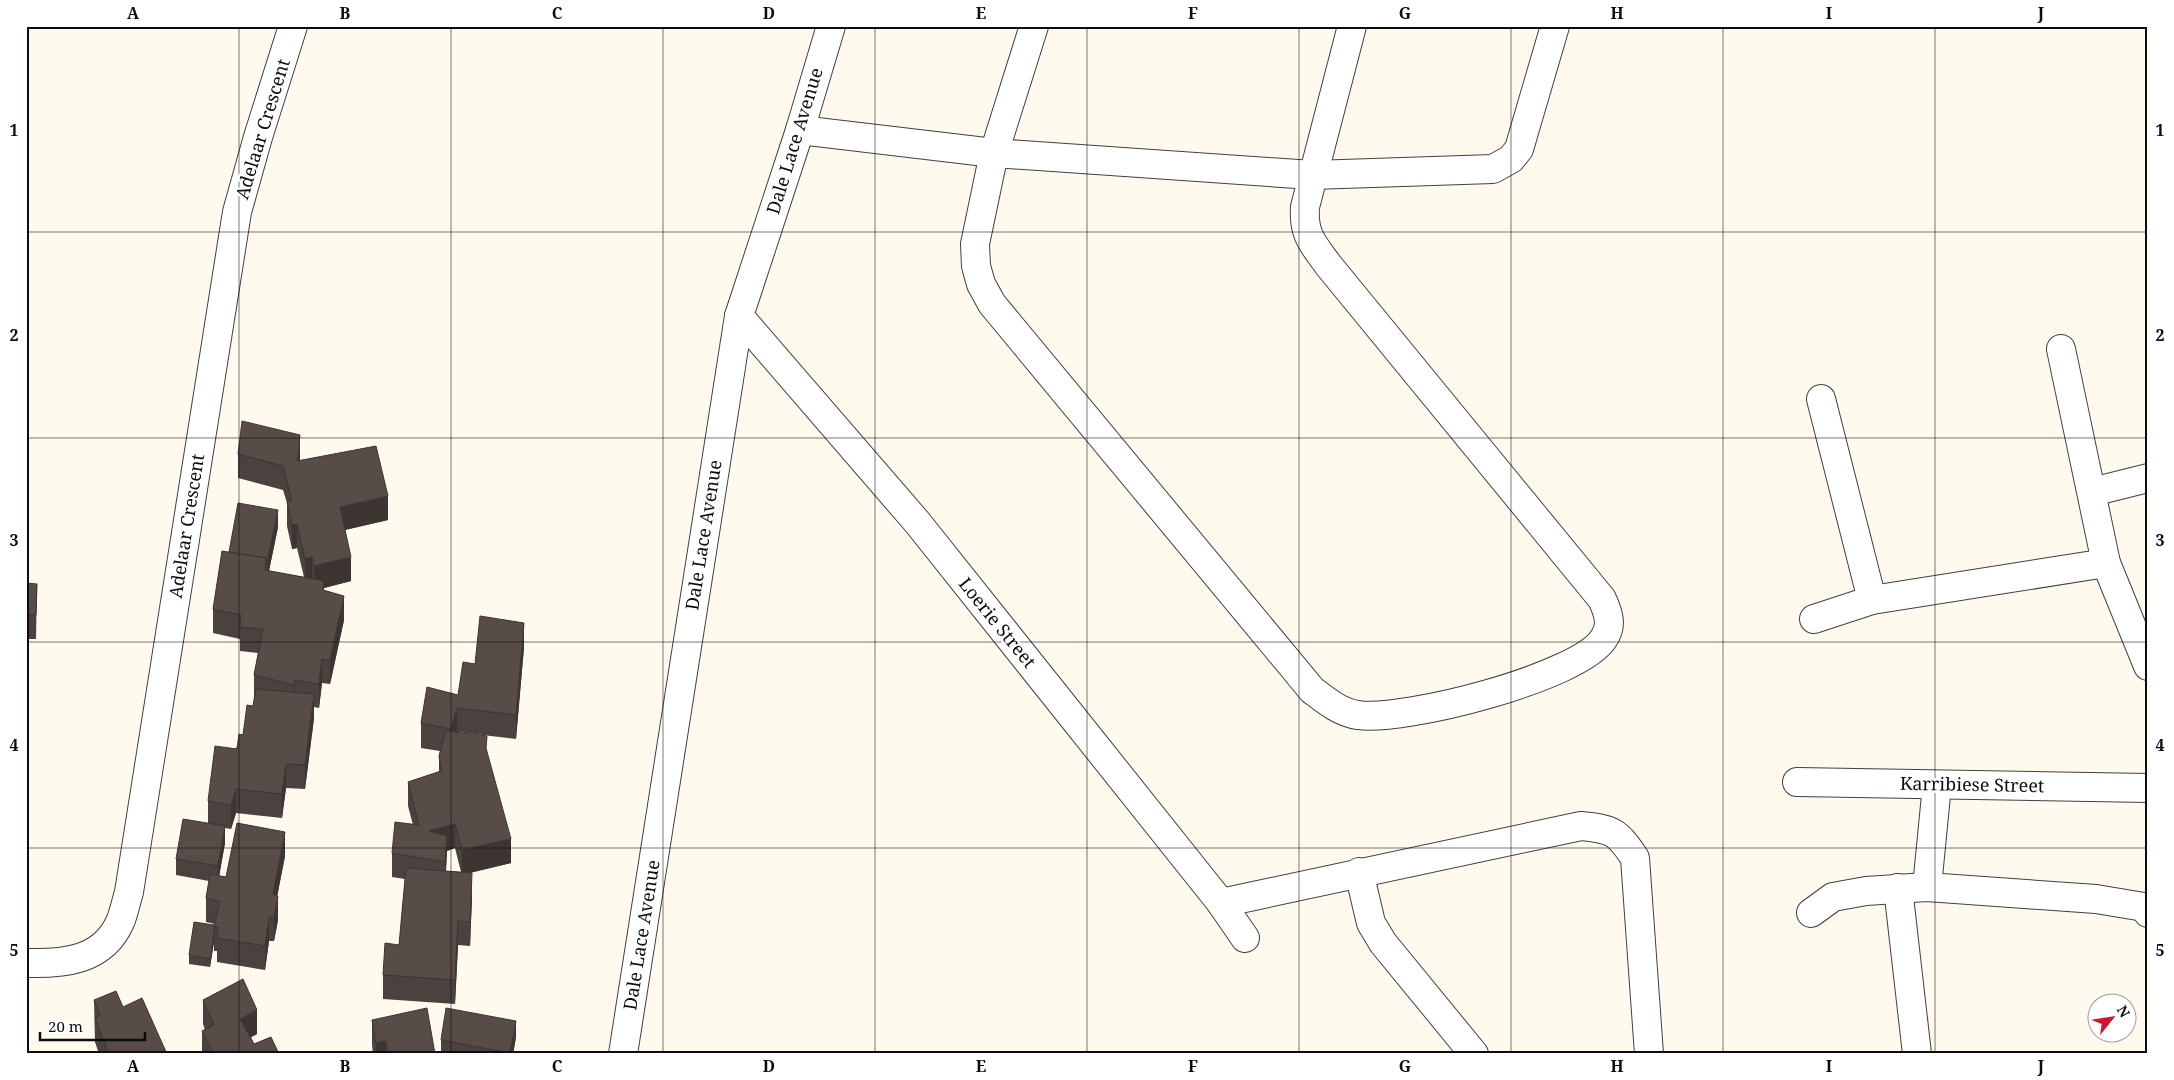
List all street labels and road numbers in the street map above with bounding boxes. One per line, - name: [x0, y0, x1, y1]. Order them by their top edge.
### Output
- street label: Adelaar Crescent: [229, 56, 295, 202]
- street label: Dale Lace Avenue: [760, 65, 828, 217]
- street label: Adelaar Crescent: [163, 452, 209, 600]
- street label: Dale Lace Avenue: [679, 458, 727, 612]
- street label: Loerie Street: [954, 572, 1042, 673]
- street label: Karribiese Street: [1900, 771, 2044, 797]
- street label: Dale Lace Avenue: [617, 858, 665, 1012]

